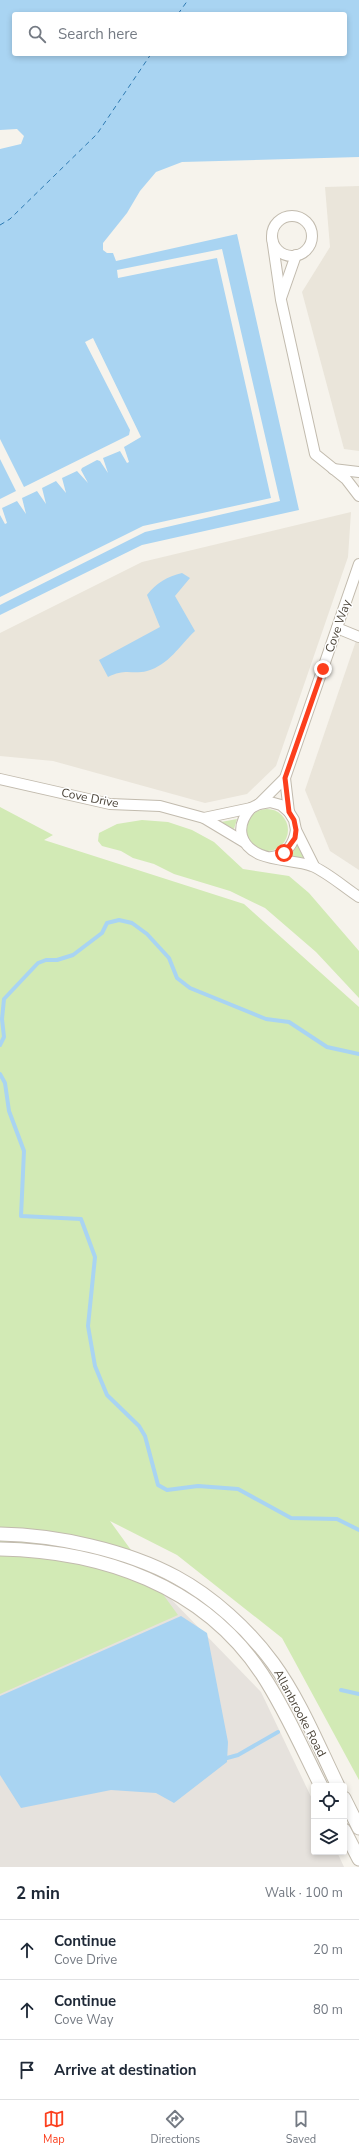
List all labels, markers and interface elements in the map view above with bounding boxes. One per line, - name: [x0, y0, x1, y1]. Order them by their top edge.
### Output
- search box: [12, 12, 347, 56]
- icon: search: [26, 23, 48, 45]
- text: Search here: [58, 24, 138, 44]
- street label: Cove Way: [322, 597, 355, 655]
- route end: [314, 660, 332, 678]
- street label: Cove Drive: [60, 785, 120, 811]
- route start: [275, 844, 293, 862]
- street label: Allanbrooke Road: [270, 1666, 330, 1760]
- map controls: [311, 1783, 347, 1855]
- button: locate: [311, 1783, 347, 1819]
- button: layers: [311, 1819, 347, 1855]
- text: 2 min: [16, 1882, 60, 1905]
- text: Walk · 100 m: [265, 1884, 343, 1902]
- text: Continue: [54, 1931, 116, 1951]
- icon: ahead: [16, 1939, 38, 1961]
- text: 20 m: [313, 1941, 343, 1959]
- text: Cove Drive: [54, 1951, 117, 1969]
- text: Continue: [54, 1991, 116, 2011]
- icon: ahead: [16, 1999, 38, 2021]
- text: 80 m: [313, 2001, 343, 2019]
- text: Cove Way: [54, 2011, 113, 2029]
- icon: arrive: [16, 2059, 38, 2081]
- text: Arrive at destination: [54, 2060, 197, 2080]
- tab: Map: [43, 2108, 65, 2147]
- tab: Directions: [151, 2108, 200, 2147]
- tab: Saved: [286, 2108, 316, 2147]

